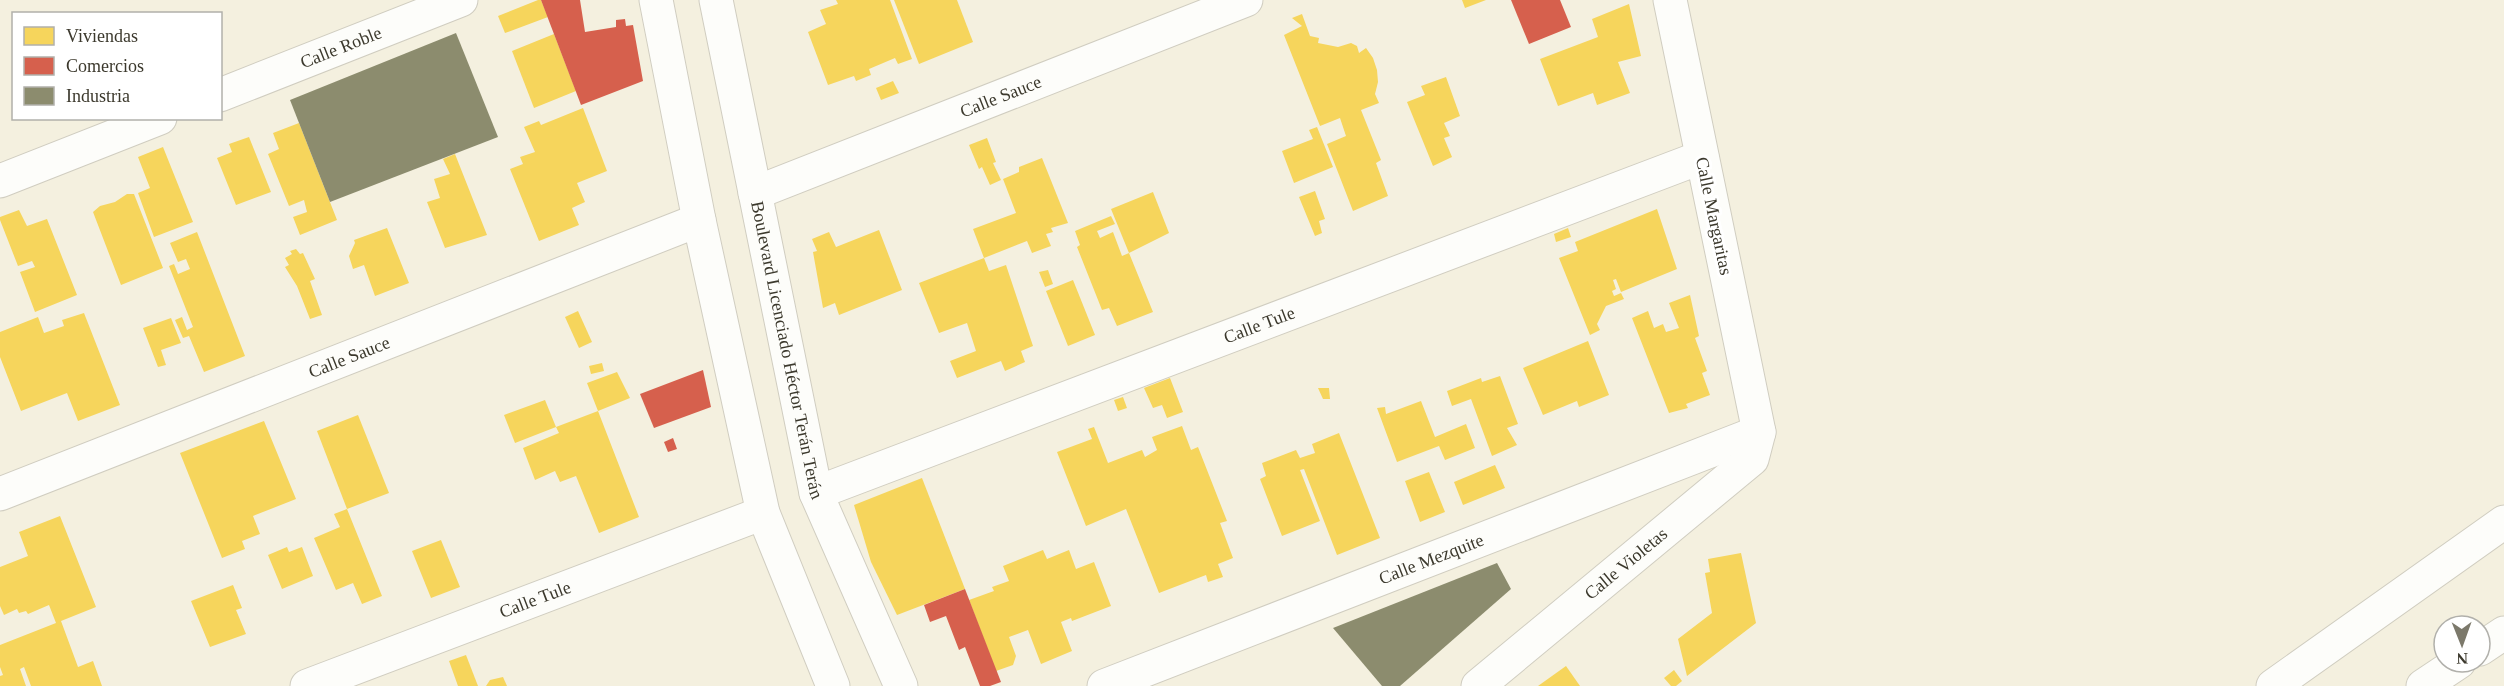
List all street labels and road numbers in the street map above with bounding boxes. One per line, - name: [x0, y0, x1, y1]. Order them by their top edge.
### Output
- street label: Calle Roble: [297, 22, 384, 72]
- street label: Calle Sauce: [957, 71, 1044, 121]
- street label: Calle Margaritas: [1692, 155, 1736, 277]
- street label: Boulevard Licenciado Héctor Terán Terán: [747, 199, 827, 502]
- street label: Calle Tule: [1221, 302, 1298, 348]
- street label: Calle Sauce: [306, 332, 393, 382]
- street label: Calle Violetas: [1580, 524, 1671, 603]
- street label: Calle Mezquite: [1376, 530, 1486, 588]
- street label: Calle Tule: [497, 577, 574, 622]

